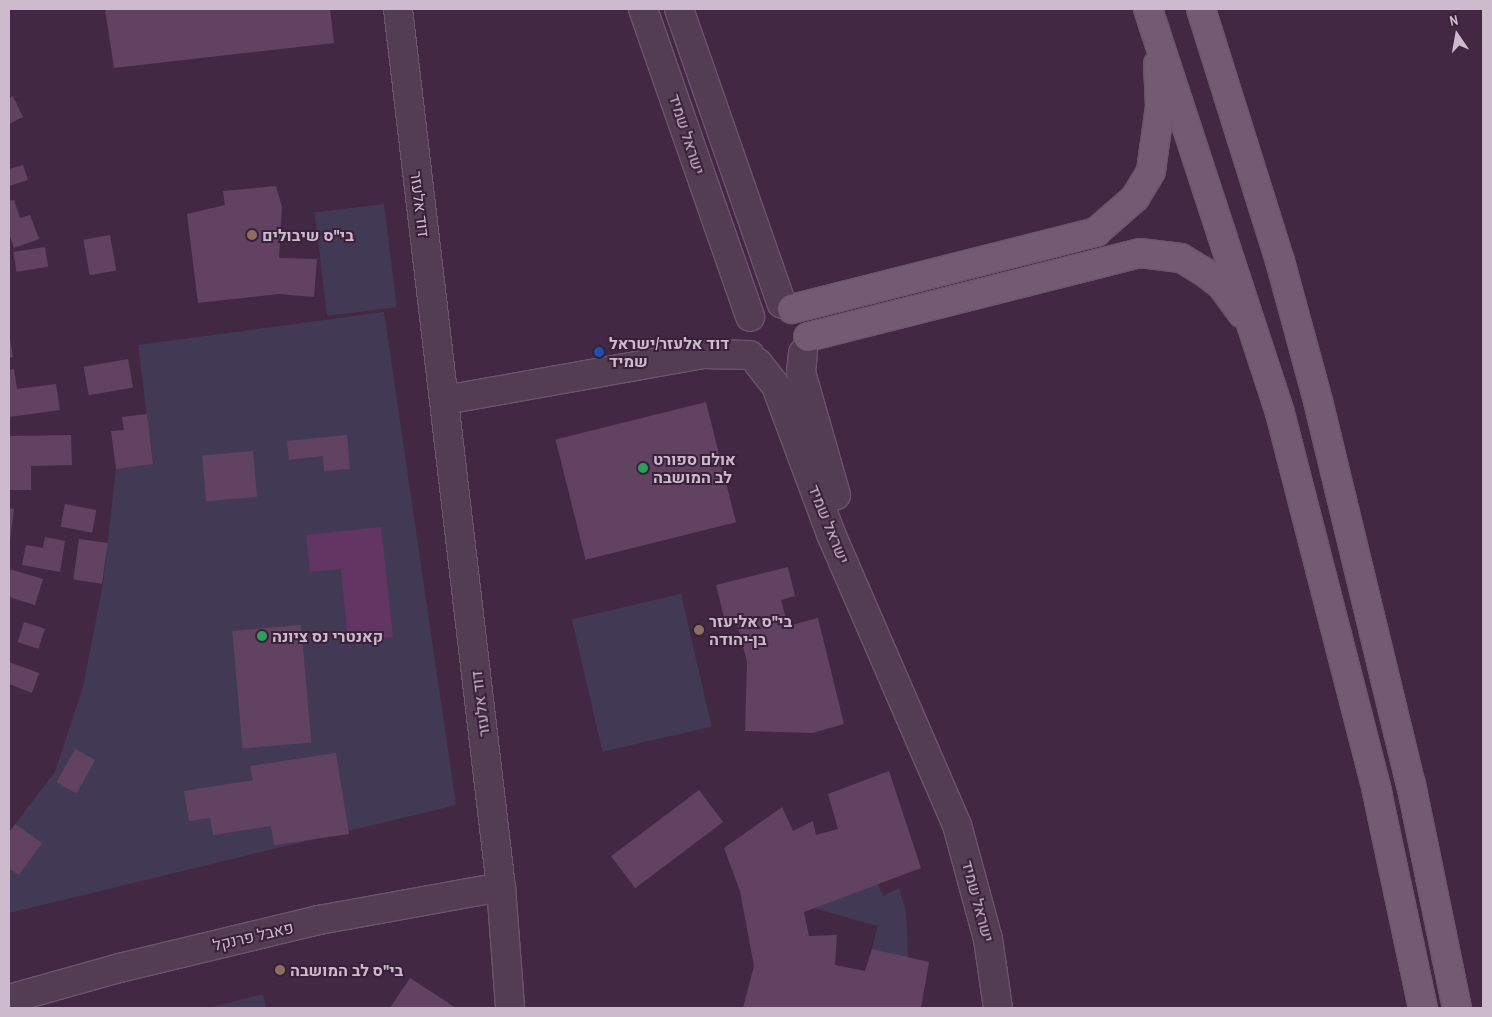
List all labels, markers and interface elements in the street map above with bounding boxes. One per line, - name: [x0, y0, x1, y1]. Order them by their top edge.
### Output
- north arrow: [1432, 10, 1482, 60]
- text: N: [1448, 11, 1460, 30]
- street label: ישראל שמיד: [665, 91, 709, 177]
- street label: דוד אלעזר: [406, 170, 434, 238]
- place label: בי"ס שיבולים: [262, 225, 354, 245]
- marker: בי"ס שיבולים: [246, 229, 258, 241]
- place label: דוד אלעזר/ישראל שמיד: [609, 333, 729, 371]
- marker: דוד אלעזר/ישראל שמיד: [593, 346, 605, 358]
- place label: אולם ספורט לב המושבה: [653, 449, 736, 487]
- marker: אולם ספורט לב המושבה: [637, 462, 649, 474]
- street label: ישראל שמיד: [804, 482, 854, 566]
- place label: בי"ס אליעזר בן-יהודה: [709, 611, 792, 649]
- marker: בי"ס אליעזר בן-יהודה: [693, 624, 705, 636]
- place label: קאנטרי נס ציונה: [272, 626, 383, 646]
- marker: קאנטרי נס ציונה: [256, 630, 268, 642]
- street label: דוד אלעזר: [466, 670, 494, 738]
- street label: ישראל שמיד: [958, 858, 998, 944]
- street label: פאבל פרנקל: [211, 917, 295, 955]
- place label: בי"ס לב המושבה: [290, 960, 403, 980]
- marker: בי"ס לב המושבה: [274, 964, 286, 976]

